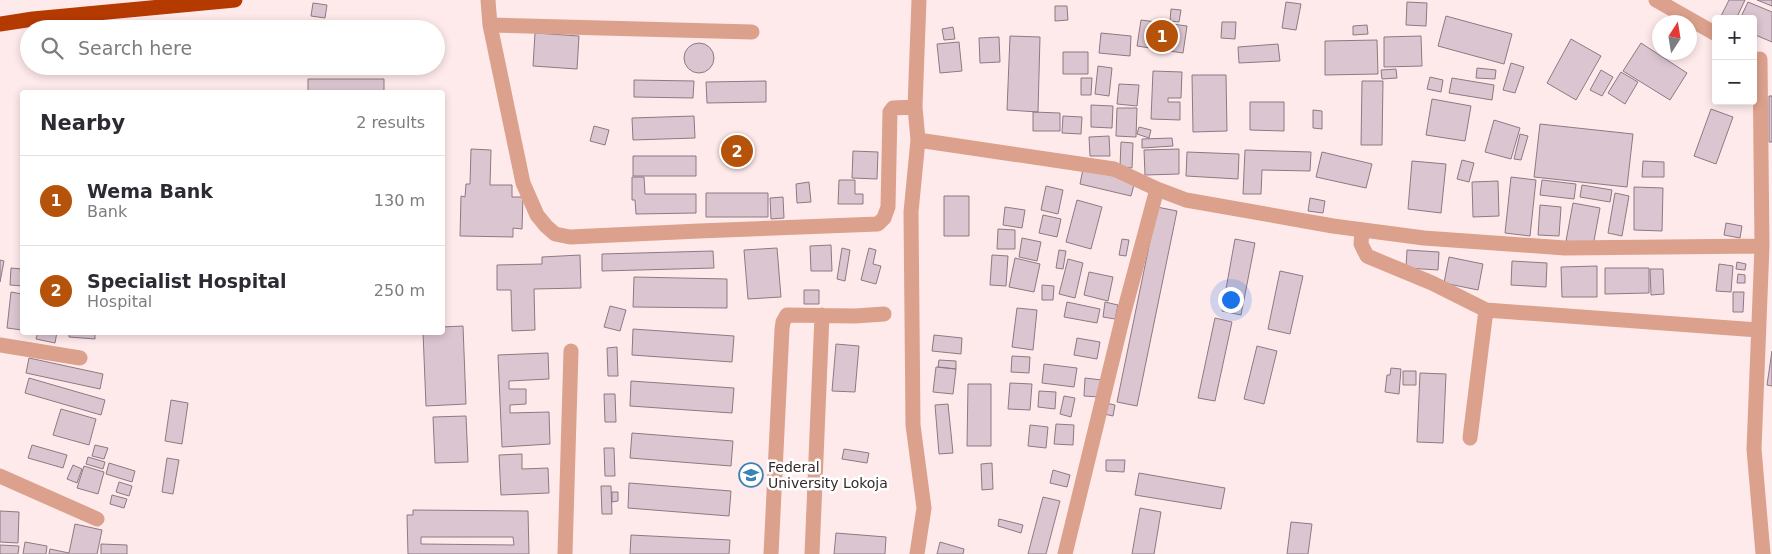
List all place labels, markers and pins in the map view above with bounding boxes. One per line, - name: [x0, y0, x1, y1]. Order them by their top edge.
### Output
- pin: 1: [1146, 17, 1178, 55]
- pin: 2: [721, 132, 753, 170]
- place label: Federal University Lokoja: [768, 459, 888, 491]
- school or university icon: Federal University Lokoja: [738, 462, 764, 488]

